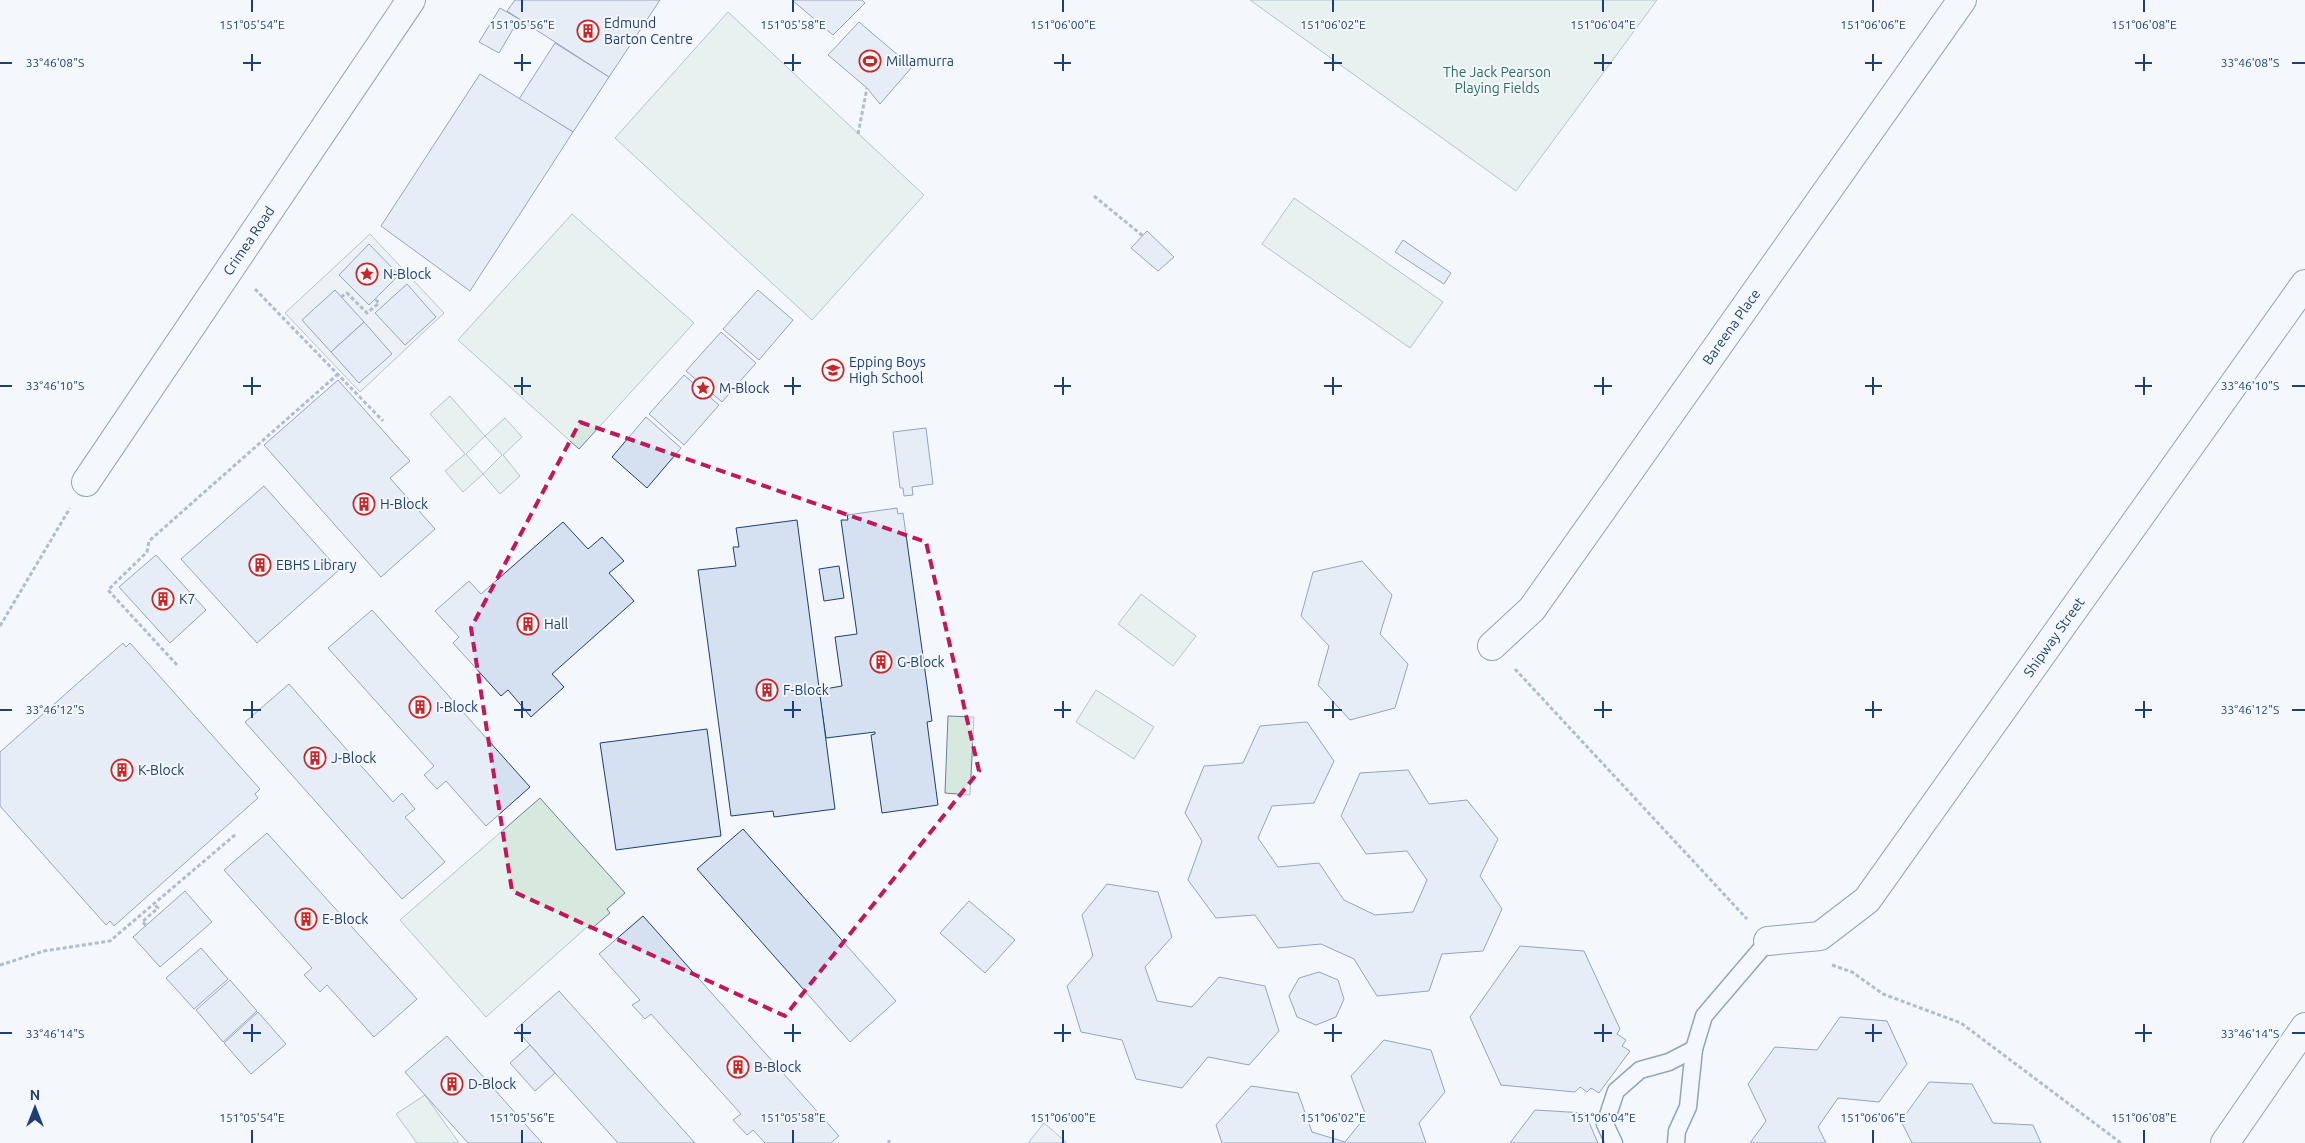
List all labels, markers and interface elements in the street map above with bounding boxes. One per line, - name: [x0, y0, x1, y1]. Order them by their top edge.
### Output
- place label: Edmund Barton Centre: [604, 15, 693, 47]
- text: 151°05'54"E: [219, 18, 285, 31]
- text: 151°05'56"E: [489, 18, 555, 31]
- text: 151°05'58"E: [760, 18, 826, 31]
- text: 151°06'00"E: [1030, 18, 1096, 31]
- text: 151°06'02"E: [1300, 18, 1366, 31]
- text: 151°06'04"E: [1570, 18, 1636, 31]
- text: 151°06'06"E: [1840, 18, 1906, 31]
- text: 151°06'08"E: [2111, 18, 2177, 31]
- building icon: Edmund Barton Centre: [576, 19, 600, 43]
- sports icon: Millamurra: [858, 49, 882, 73]
- place label: Millamurra: [886, 53, 954, 69]
- text: 33°46'08"S: [26, 56, 84, 69]
- text: 33°46'08"S: [2221, 56, 2279, 69]
- park label: The Jack Pearson Playing Fields: [1443, 64, 1551, 96]
- street label: Crimea Road: [220, 203, 278, 278]
- place icon: N-Block: [355, 262, 379, 286]
- place label: N-Block: [383, 266, 431, 282]
- street label: Bareena Place: [1699, 286, 1763, 368]
- place label: Epping Boys High School: [849, 354, 926, 386]
- school or university icon: Epping Boys High School: [821, 358, 845, 382]
- place icon: M-Block: [691, 376, 715, 400]
- text: 33°46'10"S: [26, 379, 84, 392]
- text: 33°46'10"S: [2221, 379, 2279, 392]
- place label: M-Block: [719, 380, 770, 396]
- building icon: H-Block: [352, 492, 376, 516]
- place label: H-Block: [380, 496, 428, 512]
- building icon: EBHS Library: [248, 553, 272, 577]
- place label: EBHS Library: [276, 557, 357, 573]
- building icon: K7: [151, 587, 175, 611]
- place label: K7: [179, 591, 195, 607]
- street label: Shipway Street: [2020, 594, 2088, 680]
- building icon: Hall: [516, 612, 540, 636]
- place label: Hall: [544, 616, 569, 632]
- building icon: G-Block: [869, 650, 893, 674]
- place label: G-Block: [897, 654, 945, 670]
- building icon: F-Block: [755, 678, 779, 702]
- place label: F-Block: [783, 682, 829, 698]
- building icon: I-Block: [408, 695, 432, 719]
- place label: I-Block: [436, 699, 478, 715]
- text: 33°46'12"S: [26, 703, 84, 716]
- text: 33°46'12"S: [2221, 703, 2279, 716]
- building icon: J-Block: [303, 746, 327, 770]
- place label: J-Block: [331, 750, 376, 766]
- building icon: K-Block: [110, 758, 134, 782]
- place label: K-Block: [138, 762, 184, 778]
- building icon: E-Block: [294, 907, 318, 931]
- place label: E-Block: [322, 911, 368, 927]
- text: 33°46'14"S: [26, 1027, 84, 1040]
- text: 33°46'14"S: [2221, 1027, 2279, 1040]
- building icon: B-Block: [726, 1055, 750, 1079]
- place label: B-Block: [754, 1059, 801, 1075]
- building icon: D-Block: [440, 1072, 464, 1096]
- place label: D-Block: [468, 1076, 516, 1092]
- north arrow: [10, 1083, 60, 1133]
- text: N: [30, 1087, 40, 1103]
- text: 151°05'54"E: [219, 1111, 285, 1124]
- text: 151°05'56"E: [489, 1111, 555, 1124]
- text: 151°05'58"E: [760, 1111, 826, 1124]
- text: 151°06'00"E: [1030, 1111, 1096, 1124]
- text: 151°06'02"E: [1300, 1111, 1366, 1124]
- text: 151°06'04"E: [1570, 1111, 1636, 1124]
- text: 151°06'06"E: [1840, 1111, 1906, 1124]
- text: 151°06'08"E: [2111, 1111, 2177, 1124]

